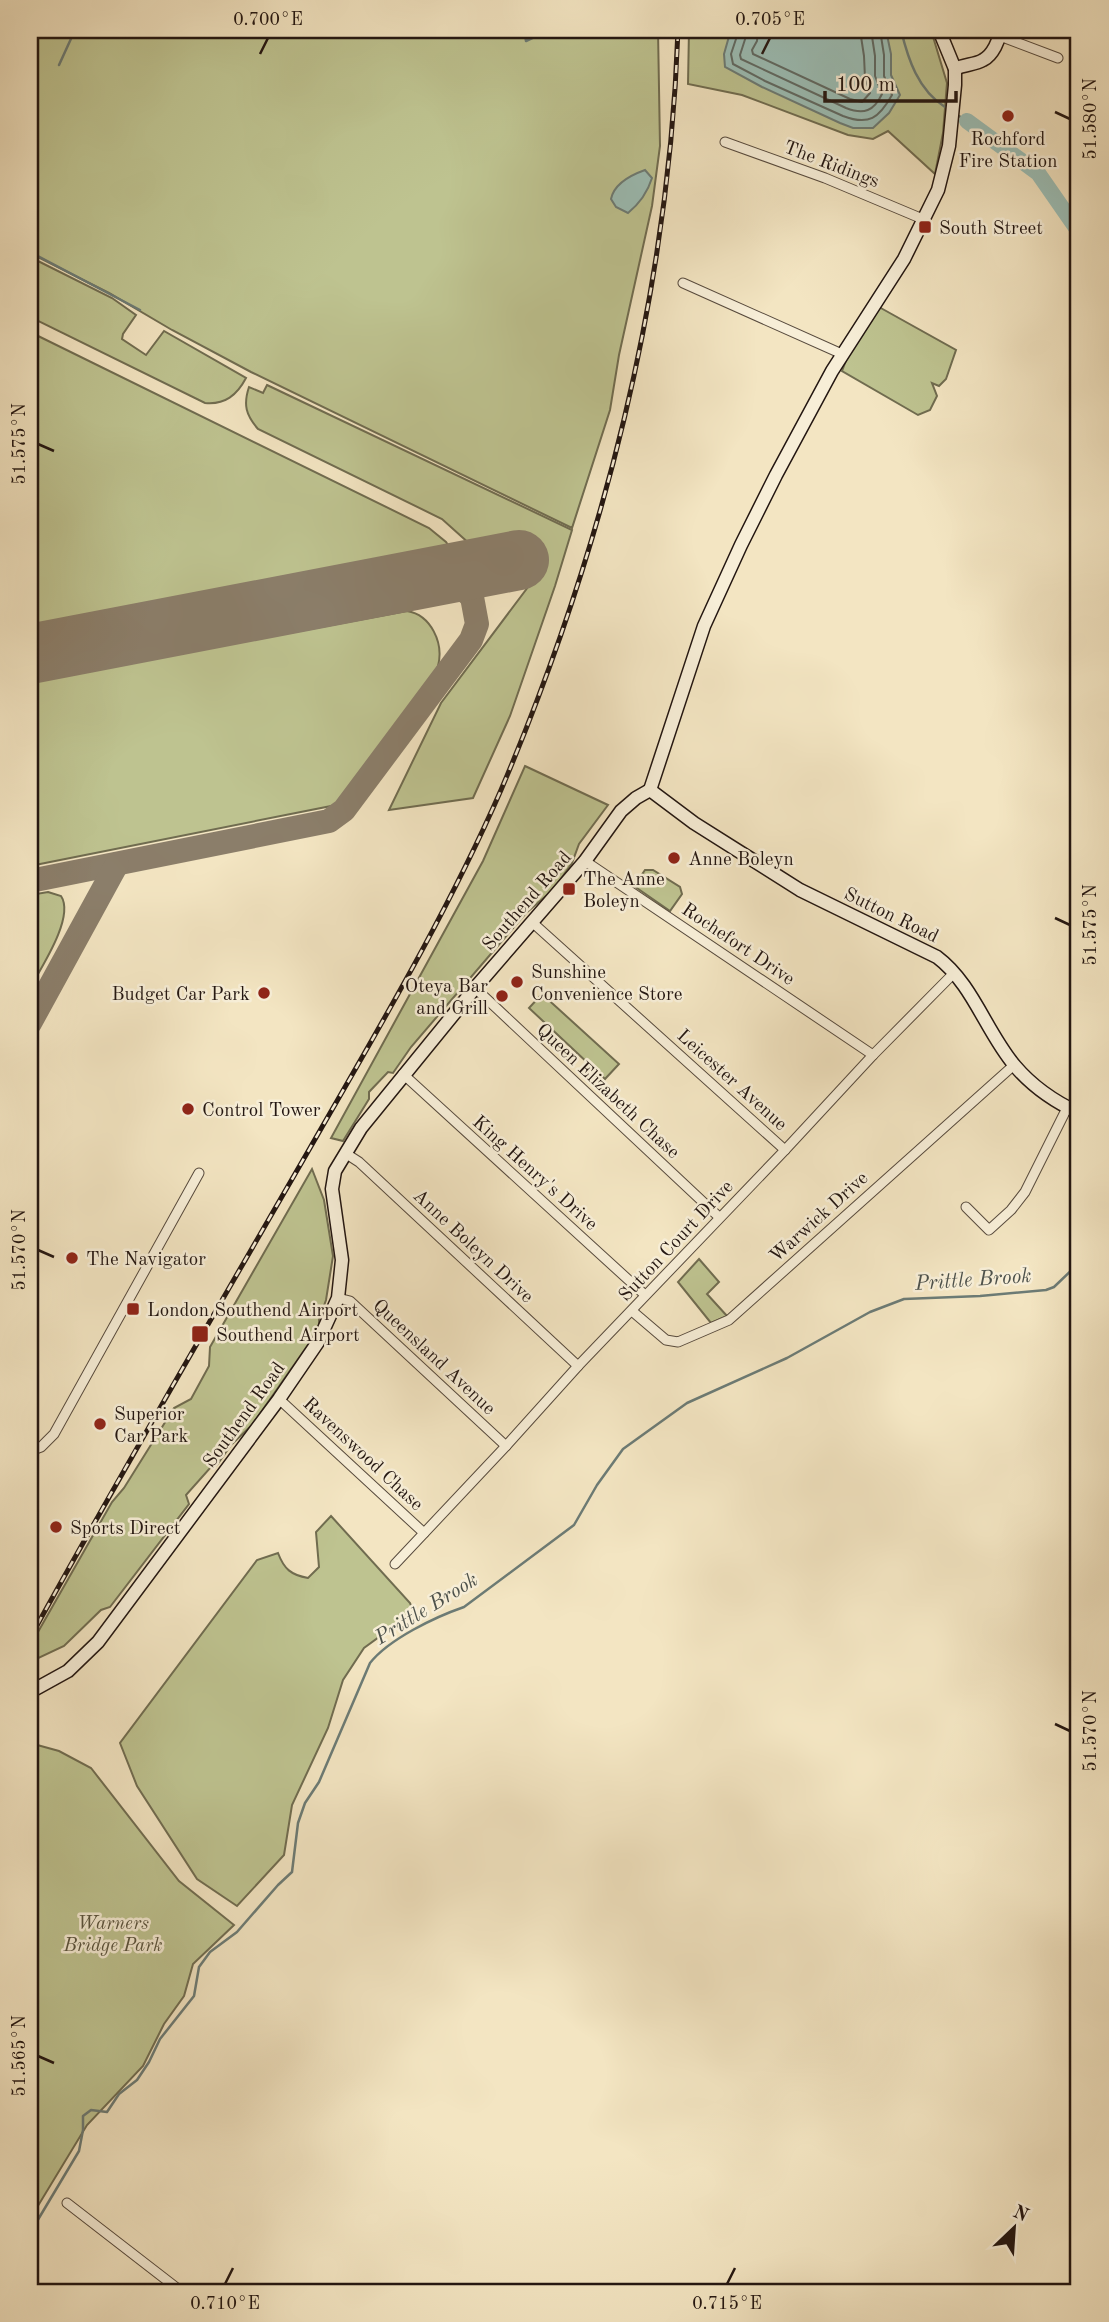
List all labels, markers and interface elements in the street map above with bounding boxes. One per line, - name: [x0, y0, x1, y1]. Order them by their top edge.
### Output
- text: 0.700°E: [233, 11, 303, 29]
- text: 0.705°E: [735, 11, 805, 29]
- scale bar: [825, 60, 957, 104]
- text: 100 m: [836, 75, 895, 96]
- text: 51.580°N: [1082, 78, 1100, 160]
- marker: Rochford Fire Station: [1000, 108, 1016, 124]
- place label: Rochford Fire Station: [958, 131, 1058, 172]
- street label: The Ridings: [781, 138, 881, 192]
- marker: South Street: [917, 219, 933, 235]
- place label: South Street: [939, 220, 1043, 239]
- text: 51.575°N: [11, 403, 29, 485]
- street label: Southend Road: [480, 848, 576, 955]
- marker: Anne Boleyn: [666, 850, 682, 866]
- place label: Anne Boleyn: [688, 851, 794, 870]
- place label: The Anne Boleyn: [583, 871, 665, 912]
- marker: The Anne Boleyn: [561, 881, 577, 897]
- text: 51.575°N: [1082, 884, 1100, 966]
- street label: Sutton Road: [841, 885, 941, 947]
- street label: Rochefort Drive: [678, 900, 797, 990]
- place label: Sunshine Convenience Store: [531, 964, 682, 1005]
- marker: Sunshine Convenience Store: [509, 974, 525, 990]
- place label: Oteya Bar and Grill: [405, 978, 488, 1019]
- marker: Budget Car Park: [256, 985, 272, 1001]
- place label: Budget Car Park: [111, 986, 250, 1005]
- marker: Oteya Bar and Grill: [494, 988, 510, 1004]
- street label: Queen Elizabeth Chase: [532, 1021, 682, 1163]
- street label: Leicester Avenue: [673, 1027, 790, 1135]
- marker: Control Tower: [180, 1101, 196, 1117]
- place label: Control Tower: [202, 1102, 321, 1121]
- street label: King Henry's Drive: [468, 1113, 600, 1235]
- street label: Warwick Drive: [767, 1169, 872, 1267]
- street label: Sutton Court Drive: [616, 1177, 738, 1306]
- street label: Anne Boleyn Drive: [408, 1186, 536, 1307]
- text: 51.570°N: [11, 1209, 29, 1291]
- marker: The Navigator: [64, 1250, 80, 1266]
- place label: The Navigator: [86, 1251, 206, 1270]
- water label: Prittle Brook: [913, 1266, 1032, 1295]
- street label: Queensland Avenue: [368, 1296, 498, 1419]
- marker: London Southend Airport: [125, 1301, 141, 1317]
- place label: London Southend Airport: [147, 1302, 358, 1321]
- marker: Southend Airport: [190, 1324, 210, 1344]
- place label: Southend Airport: [216, 1327, 360, 1346]
- street label: Southend Road: [201, 1359, 289, 1472]
- street label: Ravenswood Chase: [299, 1395, 426, 1515]
- place label: Superior Car Park: [114, 1406, 188, 1447]
- marker: Superior Car Park: [92, 1416, 108, 1432]
- marker: Sports Direct: [48, 1519, 64, 1535]
- place label: Sports Direct: [70, 1520, 180, 1539]
- water label: Prittle Brook: [371, 1569, 482, 1650]
- text: 51.570°N: [1082, 1690, 1100, 1772]
- park label: Warners Bridge Park: [62, 1915, 163, 1956]
- text: 51.565°N: [11, 2015, 29, 2097]
- north arrow: [979, 2192, 1050, 2262]
- text: N: [1010, 2203, 1031, 2227]
- text: 0.710°E: [190, 2295, 260, 2313]
- text: 0.715°E: [692, 2295, 762, 2313]

